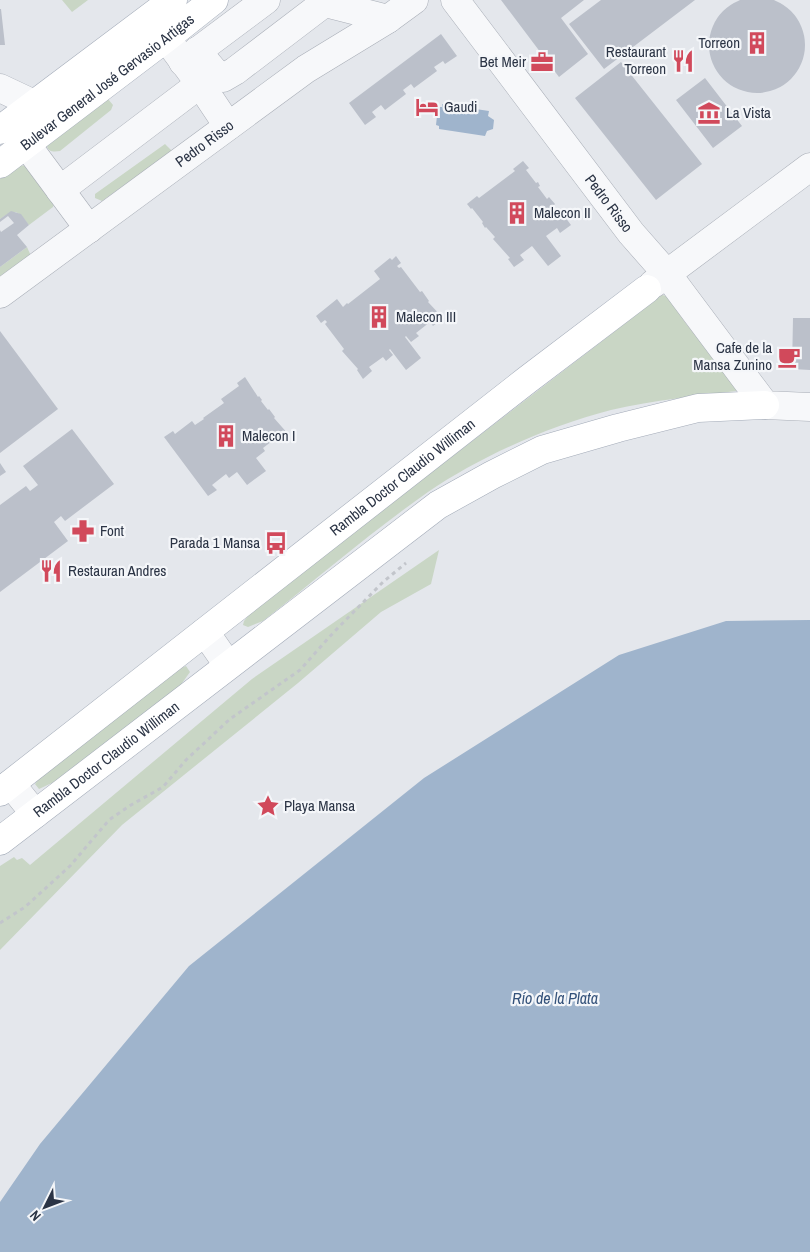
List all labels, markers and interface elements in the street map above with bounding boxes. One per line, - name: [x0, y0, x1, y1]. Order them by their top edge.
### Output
- street label: Bulevar General José Gervasio Artigas: [16, 9, 198, 155]
- building icon: Torreon: [744, 30, 770, 56]
- place label: Torreon: [698, 32, 740, 53]
- place label: Restaurant Torreon: [606, 41, 667, 79]
- restaurant icon: Restaurant Torreon: [670, 48, 696, 74]
- office icon: Bet Meir: [529, 49, 555, 75]
- place label: Bet Meir: [480, 51, 526, 72]
- hotel icon: Gaudi: [414, 94, 440, 120]
- place label: Gaudi: [444, 96, 478, 117]
- museum icon: La Vista: [696, 100, 722, 126]
- place label: La Vista: [726, 102, 771, 123]
- street label: Pedro Risso: [171, 115, 238, 172]
- street label: Pedro Risso: [580, 170, 638, 237]
- building icon: Malecon II: [504, 200, 530, 226]
- place label: Malecon II: [534, 202, 591, 223]
- building icon: Malecon III: [366, 304, 392, 330]
- place label: Malecon III: [396, 306, 456, 327]
- place label: Cafe de la Mansa Zunino: [693, 337, 772, 375]
- cafe icon: Cafe de la Mansa Zunino: [776, 344, 802, 370]
- street label: Rambla Doctor Claudio Williman: [325, 413, 479, 540]
- building icon: Malecon I: [213, 423, 239, 449]
- place label: Malecon I: [242, 425, 295, 446]
- pharmacy icon: Font: [70, 518, 96, 544]
- place label: Font: [100, 520, 125, 541]
- bus stop icon: Parada 1 Mansa: [263, 530, 289, 556]
- place label: Parada 1 Mansa: [170, 532, 260, 553]
- restaurant icon: Restauran Andres: [38, 558, 64, 584]
- place label: Restauran Andres: [68, 560, 166, 581]
- street label: Rambla Doctor Claudio Williman: [29, 696, 184, 822]
- place icon: Playa Mansa: [255, 793, 281, 819]
- place label: Playa Mansa: [284, 795, 355, 816]
- water label: Río de la Plata: [512, 987, 598, 1009]
- north arrow: [20, 1182, 70, 1232]
- text: N: [26, 1207, 45, 1225]

